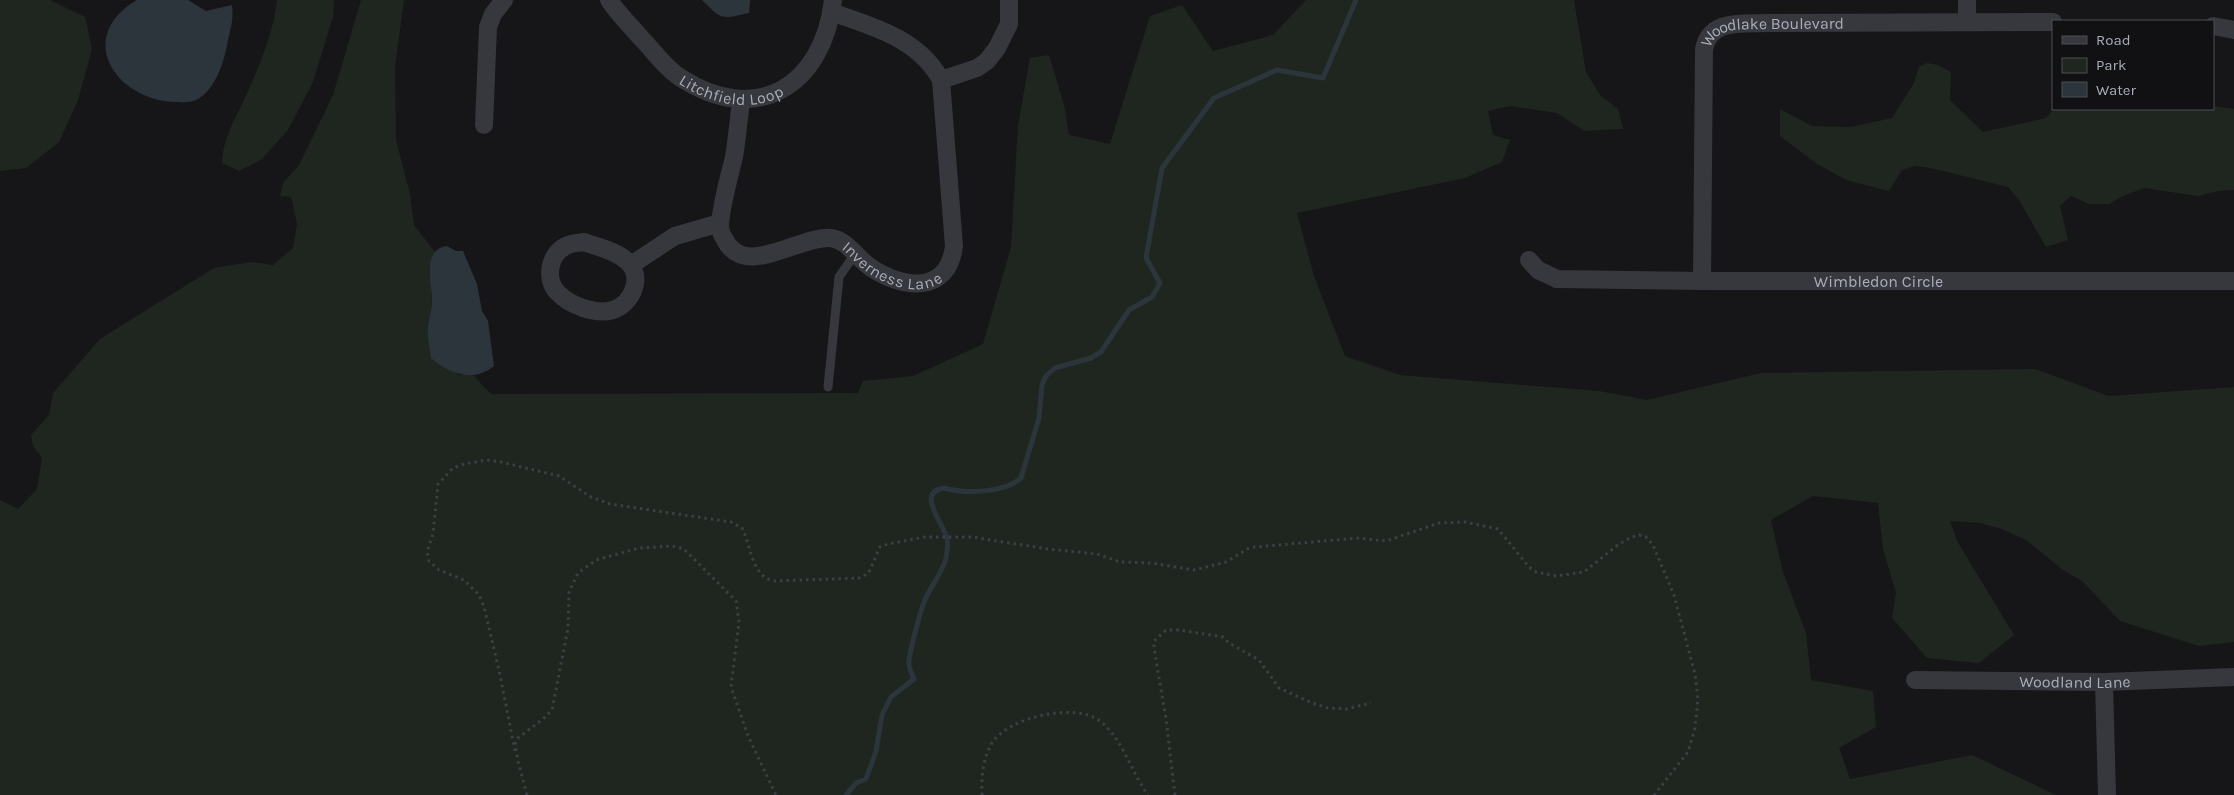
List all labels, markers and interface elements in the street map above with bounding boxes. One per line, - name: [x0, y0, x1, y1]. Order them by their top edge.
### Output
- street label: Woodlake Boulevard: [1696, 14, 1844, 50]
- legend: [2052, 20, 2214, 110]
- text: Road: [2096, 31, 2131, 49]
- text: Park: [2096, 56, 2126, 74]
- street label: Litchfield Loop: [676, 70, 786, 109]
- text: Water: [2096, 81, 2137, 99]
- street label: Inverness Lane: [839, 237, 946, 294]
- street label: Wimbledon Circle: [1814, 272, 1943, 291]
- street label: Woodland Lane: [2019, 672, 2131, 692]

